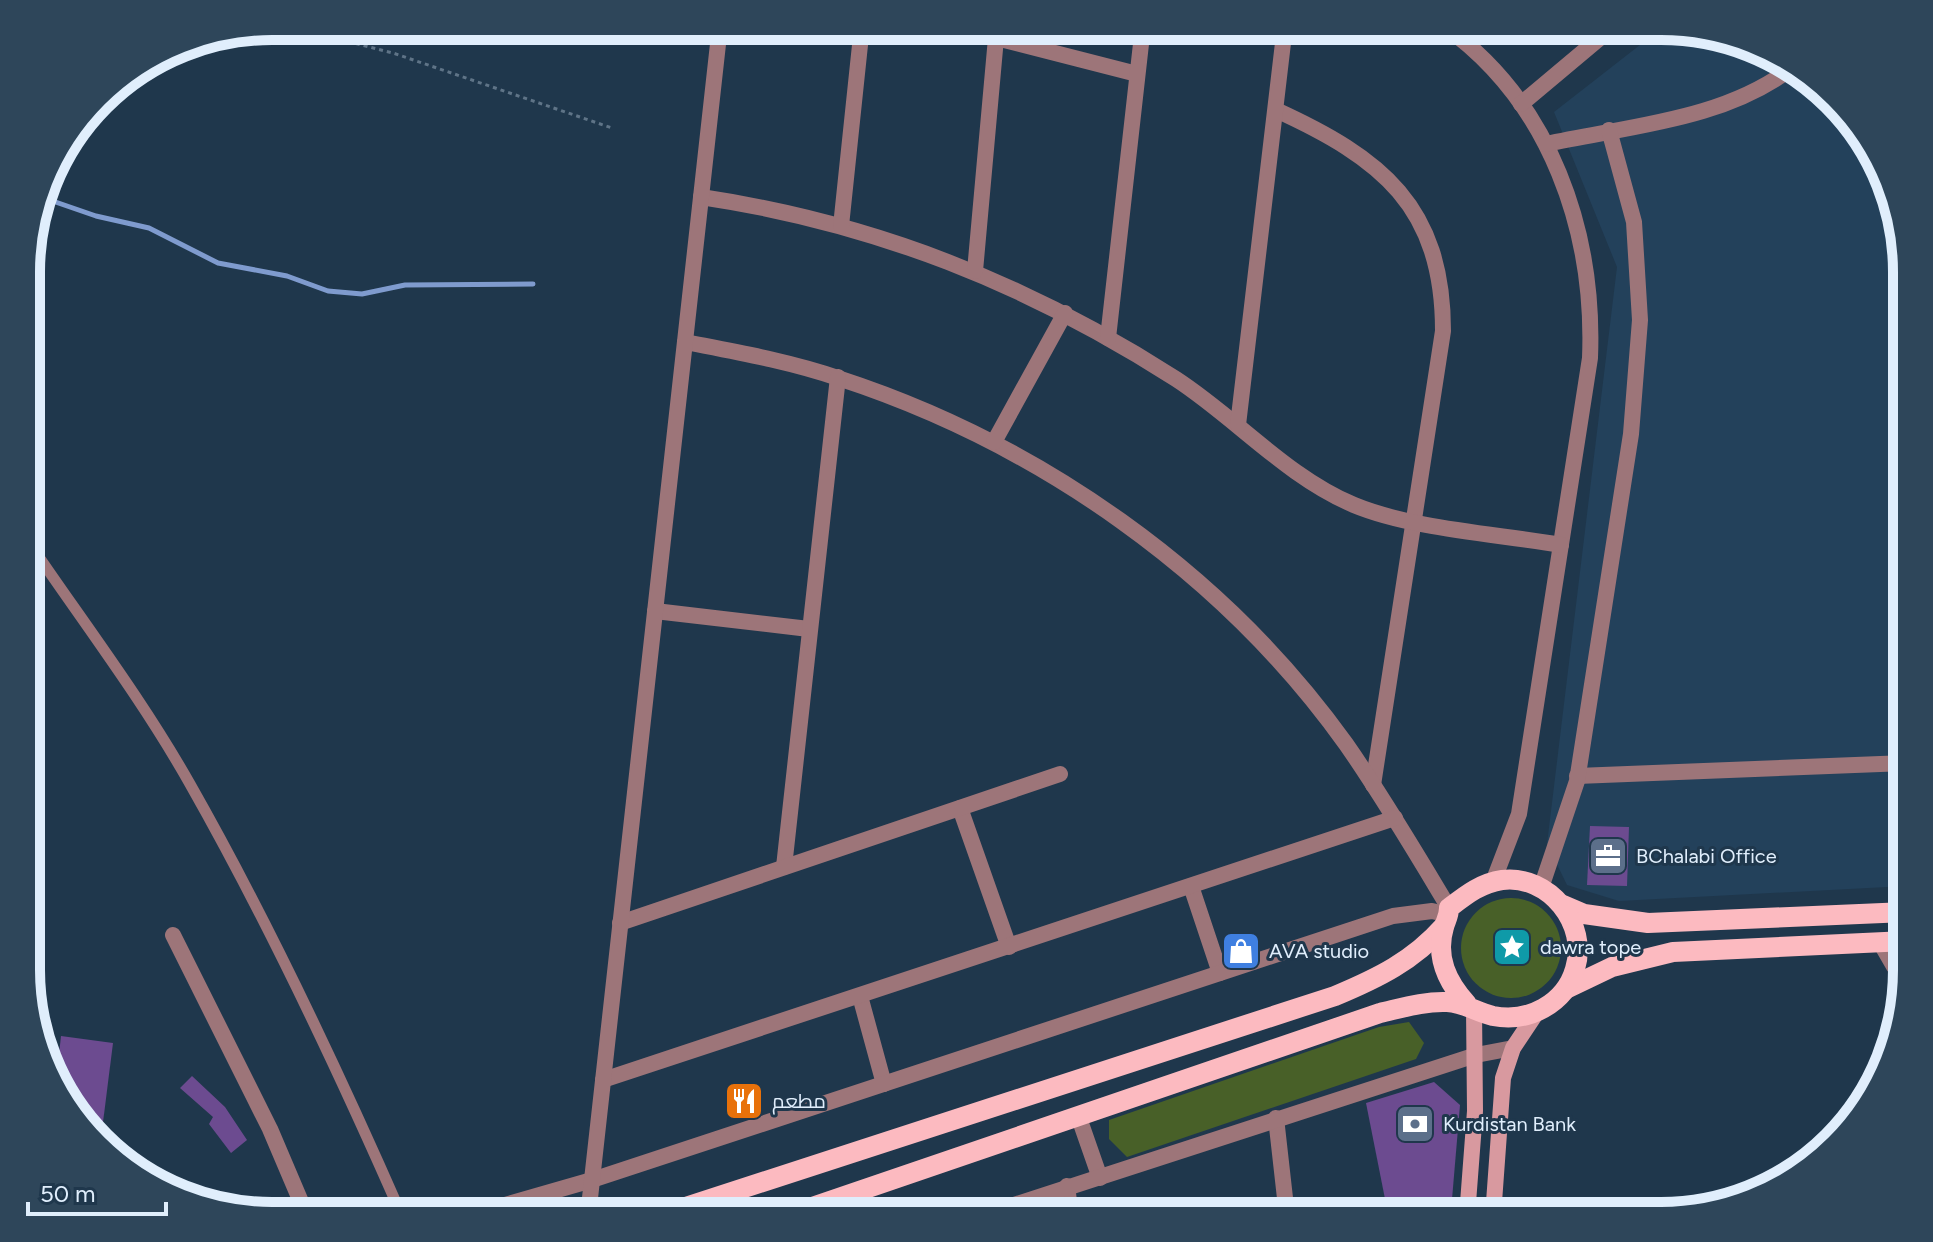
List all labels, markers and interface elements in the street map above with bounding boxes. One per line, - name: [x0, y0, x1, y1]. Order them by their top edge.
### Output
- office icon: BChalabi Office: [1587, 835, 1629, 877]
- place label: BChalabi Office: [1636, 844, 1777, 868]
- place icon: dawra tope: [1491, 926, 1533, 968]
- shop icon: AVA studio: [1220, 930, 1262, 972]
- place label: dawra tope: [1540, 935, 1641, 959]
- place label: AVA studio: [1269, 939, 1369, 963]
- restaurant icon: مطعم: [723, 1080, 765, 1122]
- place label: مطعم: [772, 1089, 826, 1115]
- bank icon: Kurdistan Bank: [1394, 1103, 1436, 1145]
- place label: Kurdistan Bank: [1443, 1112, 1576, 1136]
- scale bar: [28, 1166, 166, 1216]
- text: 50 m: [40, 1179, 96, 1208]

